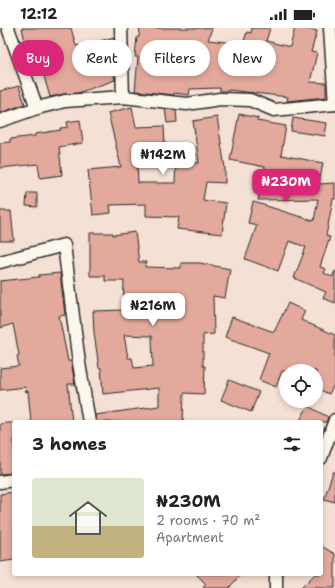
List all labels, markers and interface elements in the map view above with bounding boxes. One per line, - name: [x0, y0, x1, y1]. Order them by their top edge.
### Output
- text: 12:12: [20, 4, 57, 24]
- chip: Buy: [12, 40, 64, 76]
- chip: Rent: [72, 40, 132, 76]
- chip: Filters: [140, 40, 210, 76]
- chip: New: [218, 40, 276, 76]
- pin: ₦142M: [135, 142, 191, 176]
- text: ₦142M: [140, 146, 186, 163]
- pin: ₦230M: [258, 169, 314, 203]
- text: ₦230M: [261, 173, 311, 190]
- pin: ₦216M: [125, 293, 181, 327]
- text: ₦216M: [130, 297, 176, 314]
- map controls: [279, 364, 323, 408]
- button: locate: [279, 364, 323, 408]
- text: 3 homes: [32, 433, 107, 455]
- icon: filters: [281, 433, 303, 455]
- text: ₦230M: [156, 490, 221, 512]
- icon: home: [64, 494, 112, 542]
- text: 2 rooms · 70 m²: [156, 512, 260, 529]
- text: Apartment: [156, 529, 224, 546]

